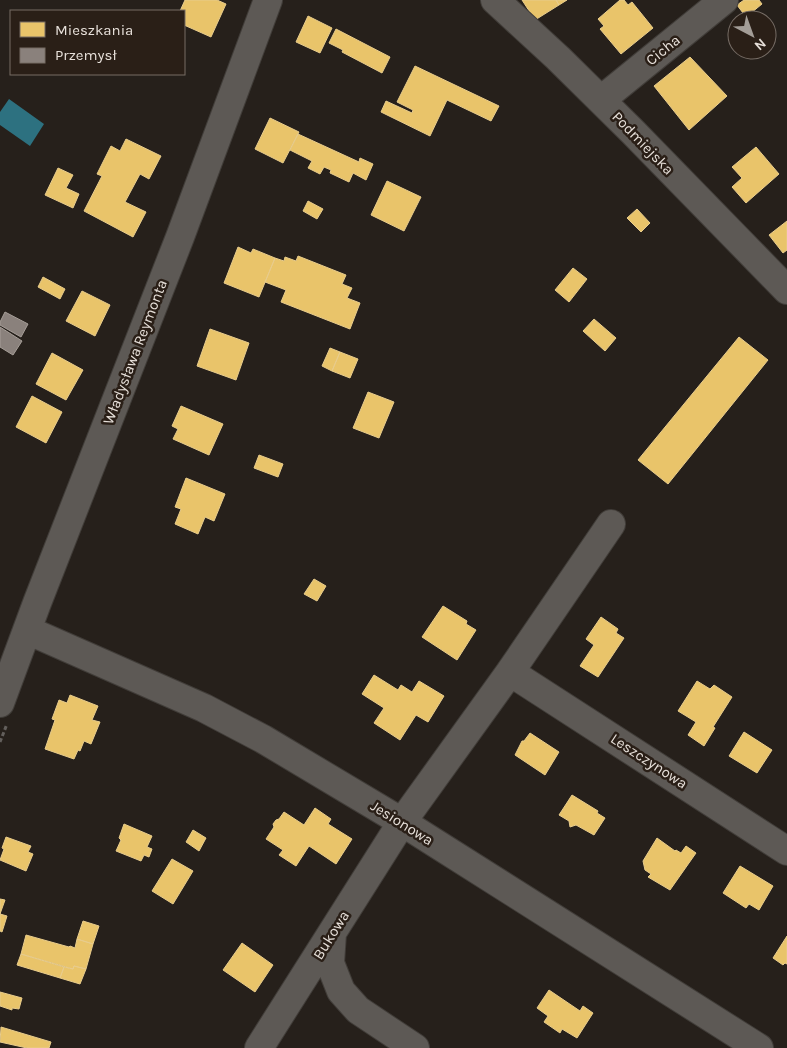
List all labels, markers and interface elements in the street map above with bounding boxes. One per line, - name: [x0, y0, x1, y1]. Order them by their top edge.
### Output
- legend: [10, 10, 185, 75]
- north arrow: [727, 10, 777, 60]
- text: Mieszkania: [55, 21, 133, 39]
- street label: Cicha: [642, 31, 684, 69]
- text: N: [751, 35, 770, 54]
- text: Przemysł: [55, 46, 117, 64]
- street label: Podmiejska: [608, 108, 678, 178]
- street label: Władysława Reymonta: [99, 277, 171, 427]
- street label: Leszczynowa: [607, 730, 691, 792]
- street label: Jesionowa: [367, 797, 437, 849]
- street label: Bukowa: [309, 907, 353, 963]

